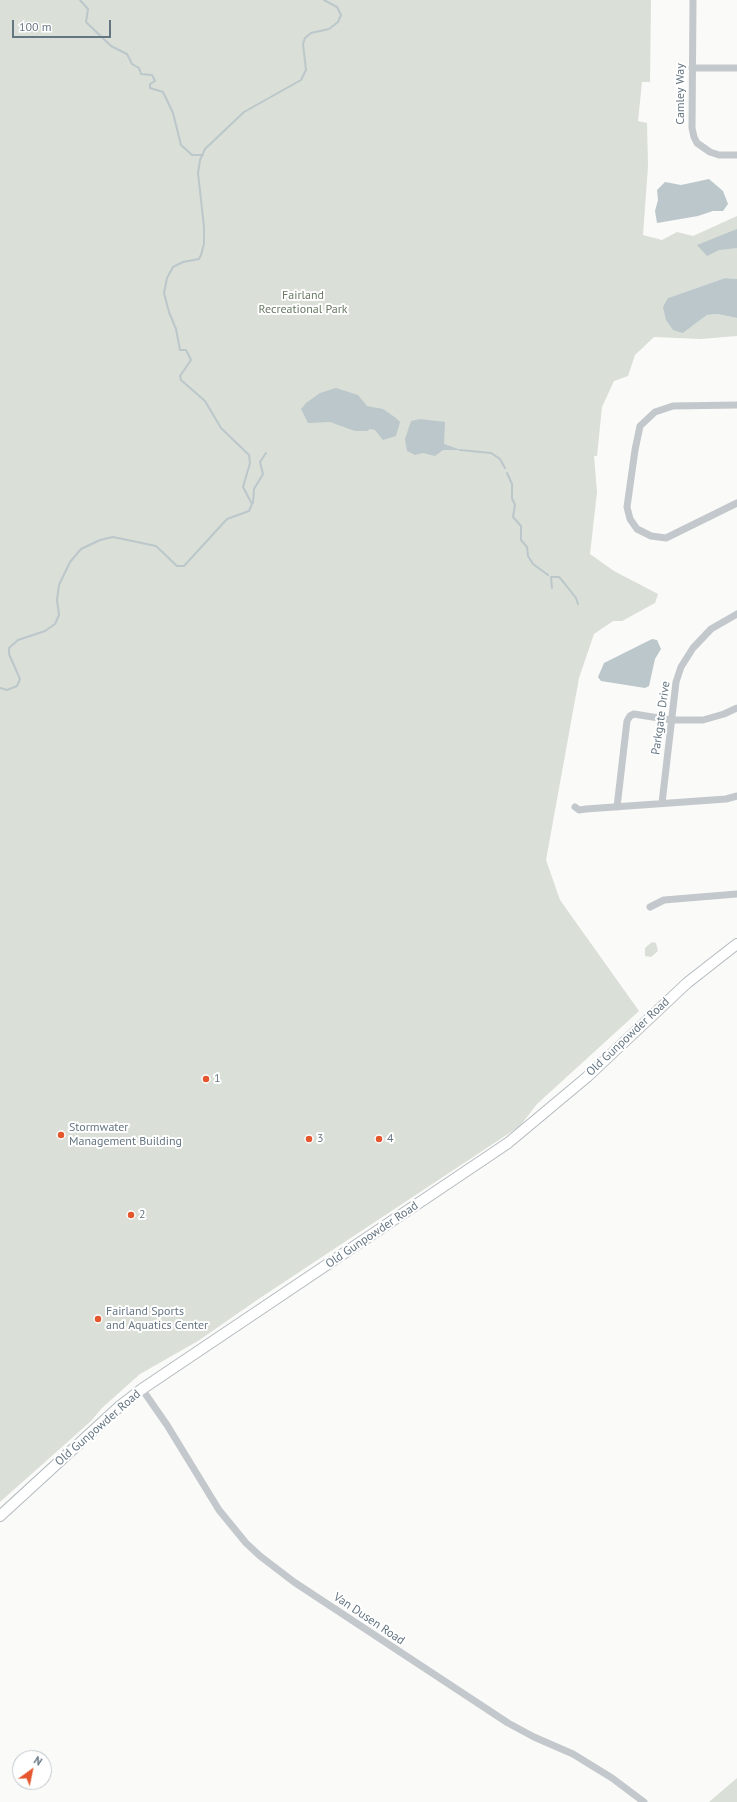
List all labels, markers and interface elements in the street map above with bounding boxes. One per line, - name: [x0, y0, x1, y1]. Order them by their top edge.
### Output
- scale bar: [14, 12, 113, 38]
- text: 100 m: [19, 19, 52, 34]
- street label: Camley Way: [674, 63, 688, 125]
- park label: Fairland Recreational Park: [258, 289, 348, 317]
- street label: Parkgate Drive: [649, 680, 673, 756]
- street label: Old Gunpowder Road: [583, 995, 673, 1079]
- place label: 1: [214, 1072, 221, 1086]
- marker: 1: [201, 1074, 211, 1084]
- place label: Stormwater Management Building: [69, 1121, 182, 1149]
- marker: Stormwater Management Building: [56, 1130, 66, 1140]
- place label: 3: [317, 1132, 324, 1146]
- place label: 4: [387, 1132, 394, 1146]
- marker: 3: [304, 1134, 314, 1144]
- marker: 4: [374, 1134, 384, 1144]
- street label: Old Gunpowder Road: [323, 1199, 421, 1271]
- place label: 2: [139, 1208, 146, 1222]
- marker: 2: [126, 1210, 136, 1220]
- place label: Fairland Sports and Aquatics Center: [106, 1305, 208, 1333]
- marker: Fairland Sports and Aquatics Center: [93, 1314, 103, 1324]
- street label: Old Gunpowder Road: [52, 1387, 144, 1469]
- street label: Van Dusen Road: [331, 1590, 407, 1648]
- north arrow: [12, 1750, 52, 1790]
- text: N: [31, 1753, 45, 1769]

